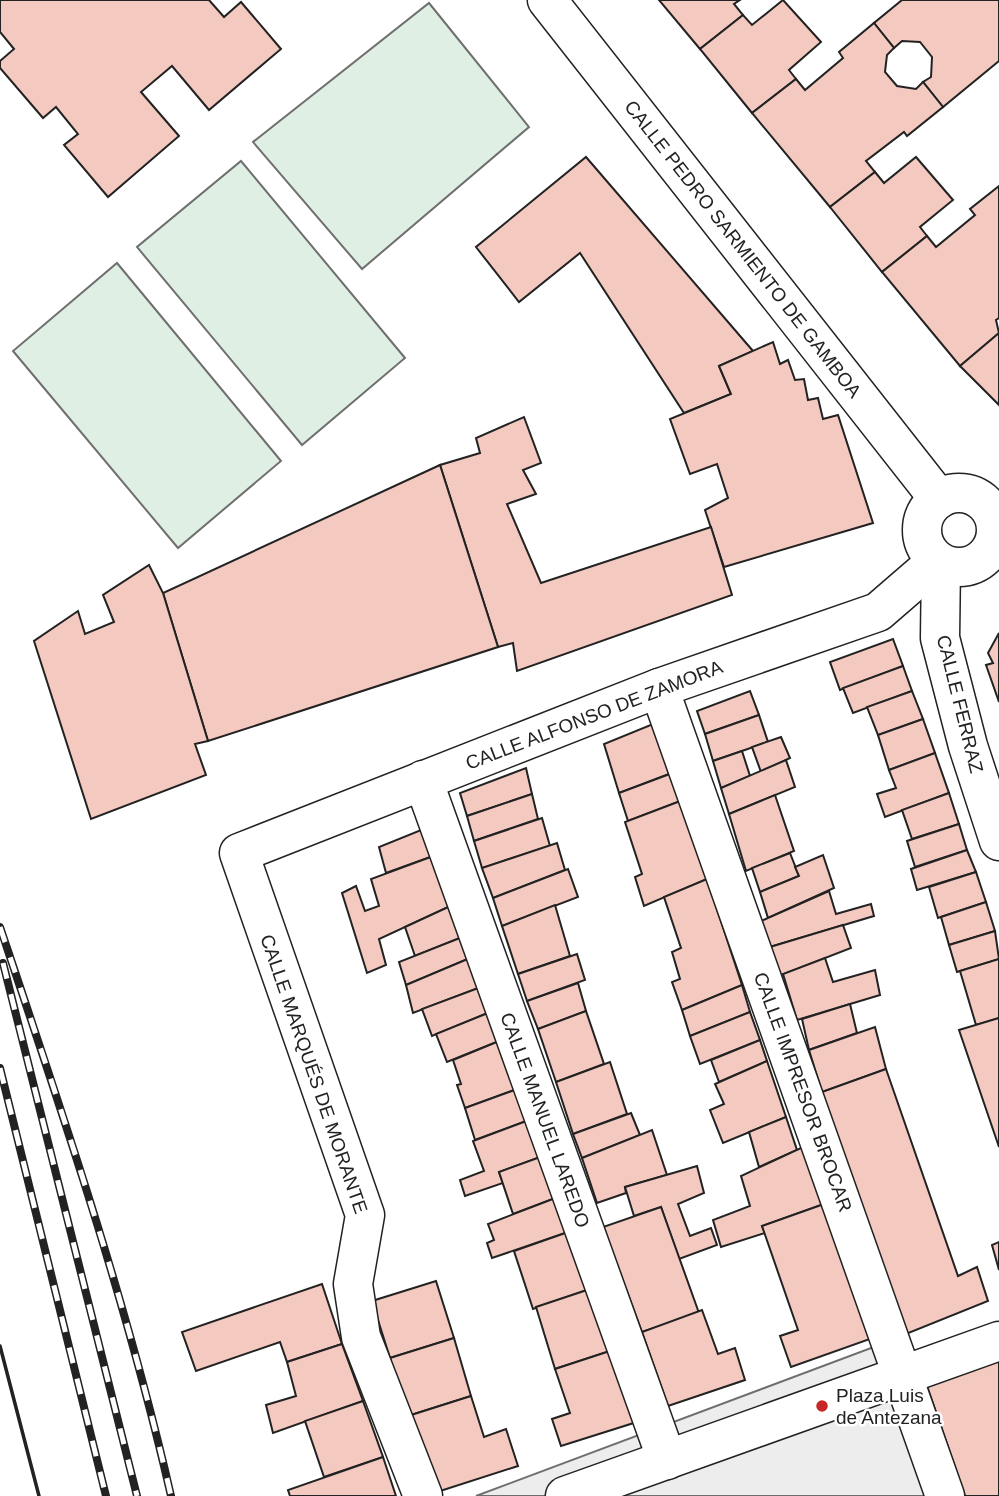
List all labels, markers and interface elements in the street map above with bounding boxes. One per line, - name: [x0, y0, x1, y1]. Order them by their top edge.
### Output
- street label: CALLE PEDRO SARMIENTO DE GAMBOA: [620, 96, 866, 402]
- street label: CALLE FERRAZ: [933, 633, 987, 776]
- street label: CALLE ALFONSO DE ZAMORA: [463, 656, 726, 774]
- street label: CALLE MARQUÉS DE MORANTE: [256, 932, 372, 1216]
- street label: CALLE IMPRESOR BROCAR: [750, 969, 856, 1215]
- street label: CALLE MANUEL LAREDO: [496, 1010, 594, 1230]
- place label: Plaza Luis de Antezana: [836, 1385, 942, 1428]
- marker: Plaza Luis de Antezana: [814, 1398, 830, 1414]

